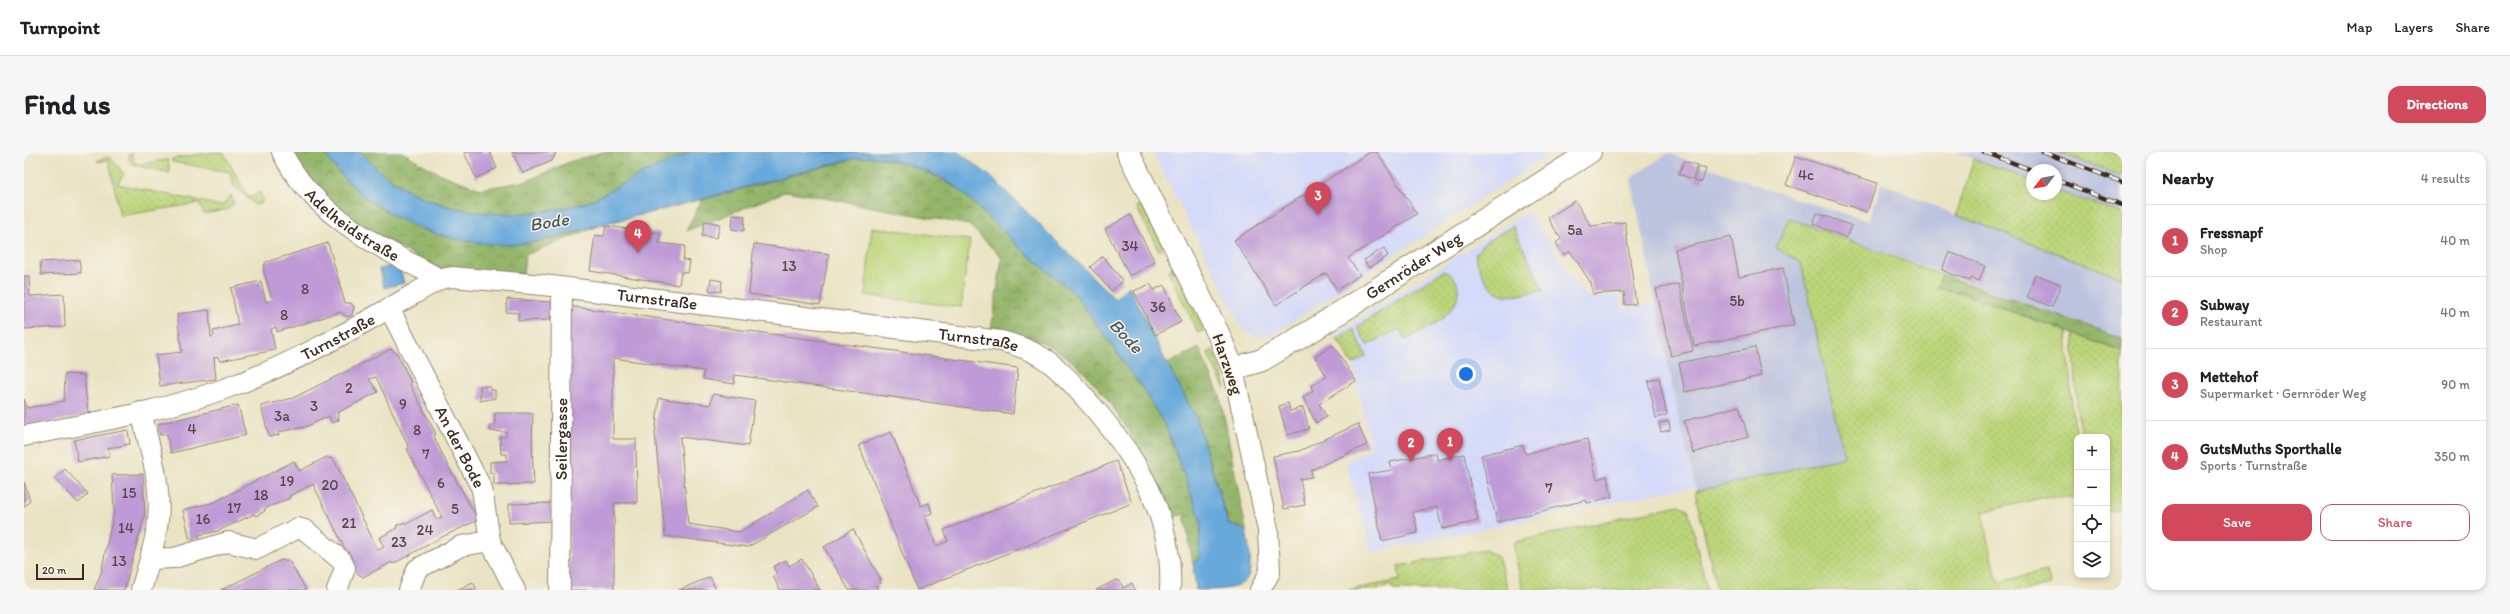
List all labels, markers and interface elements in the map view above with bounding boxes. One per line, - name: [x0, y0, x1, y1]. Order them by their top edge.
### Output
- text: Turnpoint: [20, 16, 100, 39]
- text: Map: [2347, 19, 2372, 36]
- text: Layers: [2394, 19, 2433, 36]
- text: Share: [2455, 19, 2490, 36]
- button: Directions: [2388, 86, 2486, 123]
- text: Find us: [24, 87, 111, 121]
- north arrow: [2026, 164, 2062, 200]
- house number: 4c: [1798, 166, 1814, 184]
- text: Nearby: [2162, 168, 2214, 188]
- text: 4 results: [2421, 171, 2470, 186]
- pin: 3: [1305, 182, 1331, 215]
- street label: Adelheidstraße: [301, 184, 403, 265]
- water label: Bode: [528, 208, 572, 236]
- pin: 4: [625, 220, 651, 253]
- house number: 5a: [1567, 221, 1583, 239]
- text: Fressnapf: [2200, 224, 2263, 242]
- street label: Gernröder Weg: [1362, 227, 1465, 304]
- text: 1: [2172, 233, 2178, 248]
- text: 40 m: [2440, 233, 2470, 248]
- house number: 34: [1121, 237, 1139, 255]
- text: Shop: [2200, 242, 2227, 257]
- house number: 13: [781, 257, 797, 275]
- house number: 8: [301, 280, 309, 298]
- street label: Turnstraße: [616, 284, 699, 314]
- house number: 5b: [1729, 292, 1745, 310]
- text: Subway: [2200, 296, 2249, 314]
- house number: 36: [1150, 298, 1166, 316]
- text: 2: [2172, 305, 2178, 320]
- text: 40 m: [2440, 305, 2470, 320]
- house number: 8: [280, 306, 288, 324]
- street label: Turnstraße: [298, 309, 378, 365]
- water label: Bode: [1105, 314, 1148, 359]
- text: Restaurant: [2200, 314, 2262, 329]
- street label: Turnstraße: [937, 323, 1022, 356]
- street label: Harzweg: [1208, 331, 1248, 398]
- your location: [1456, 364, 1476, 384]
- text: Mettehof: [2200, 368, 2258, 386]
- text: 3: [2171, 377, 2179, 392]
- text: 90 m: [2441, 377, 2470, 392]
- house number: 2: [345, 379, 353, 397]
- text: Supermarket · Gernröder Weg: [2200, 386, 2366, 401]
- house number: 9: [399, 395, 407, 413]
- house number: 3: [310, 397, 318, 415]
- street label: Seilergasse: [551, 398, 571, 480]
- street label: An der Bode: [431, 402, 490, 491]
- house number: 3a: [274, 407, 290, 425]
- house number: 4: [187, 420, 197, 438]
- house number: 8: [413, 421, 421, 439]
- pin: 1: [1437, 428, 1463, 461]
- pin: 2: [1398, 429, 1424, 462]
- map controls: [2074, 434, 2110, 578]
- button: +: [2074, 434, 2110, 470]
- text: GutsMuths Sporthalle: [2200, 440, 2342, 458]
- house number: 7: [422, 445, 430, 463]
- text: 4: [2171, 449, 2179, 464]
- text: 350 m: [2434, 449, 2470, 464]
- text: Sports · Turnstraße: [2200, 458, 2307, 473]
- button: −: [2074, 470, 2110, 506]
- house number: 19: [280, 472, 295, 490]
- house number: 6: [437, 474, 445, 492]
- house number: 20: [321, 476, 339, 494]
- house number: 7: [1545, 479, 1553, 497]
- house number: 15: [122, 484, 137, 502]
- house number: 18: [253, 486, 269, 504]
- house number: 17: [227, 499, 242, 517]
- house number: 5: [451, 500, 459, 518]
- button: Save: [2162, 504, 2312, 541]
- button: Share: [2320, 504, 2470, 541]
- button: locate: [2074, 506, 2110, 542]
- house number: 16: [196, 510, 211, 528]
- house number: 21: [342, 514, 356, 532]
- house number: 14: [118, 519, 134, 537]
- house number: 24: [417, 521, 433, 539]
- house number: 23: [391, 533, 407, 551]
- button: layers: [2074, 542, 2110, 578]
- house number: 13: [111, 552, 127, 570]
- scale bar: [36, 562, 84, 581]
- text: 20 m: [42, 564, 66, 577]

